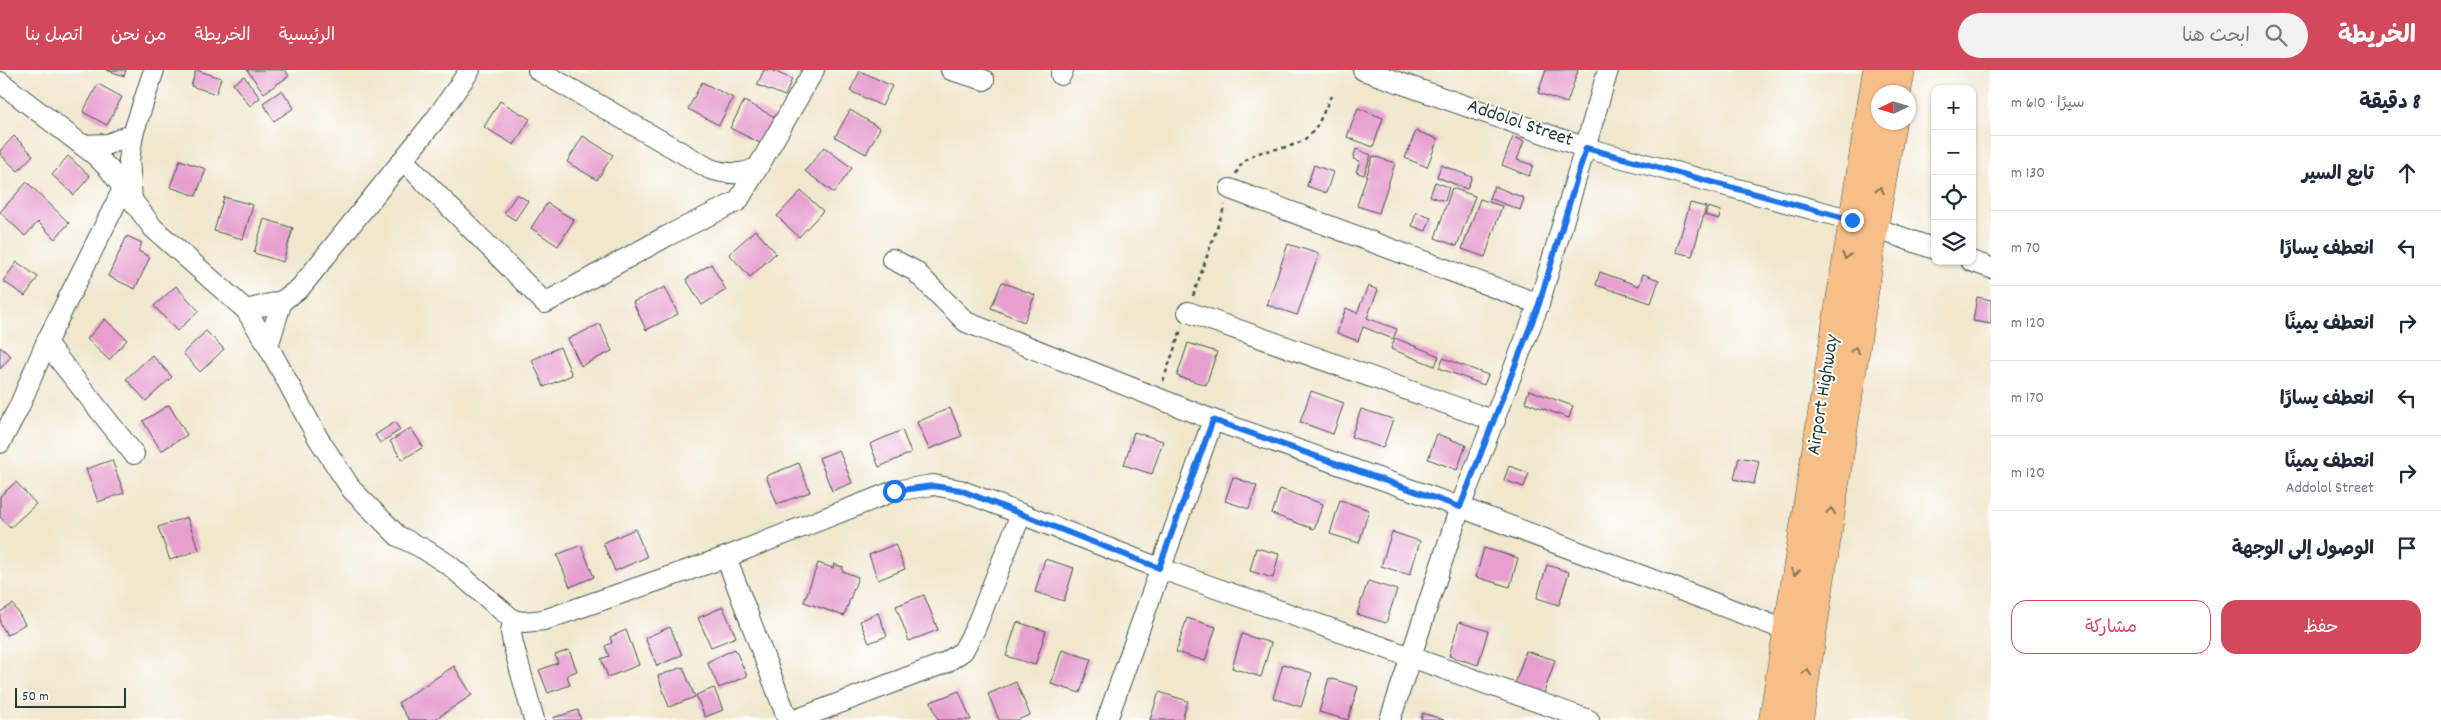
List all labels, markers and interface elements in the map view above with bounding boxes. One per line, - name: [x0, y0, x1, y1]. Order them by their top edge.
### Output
- search box: [1958, 13, 2308, 58]
- text: الخريطة: [2338, 20, 2416, 54]
- icon: search: [2262, 21, 2290, 49]
- text: اتصل بنا: [25, 24, 83, 49]
- text: من نحن: [111, 24, 167, 49]
- text: الخريطة: [195, 24, 251, 49]
- text: الرئيسية: [279, 24, 335, 49]
- text: ابحث هنا: [2182, 24, 2250, 51]
- north arrow: [1871, 85, 1916, 130]
- map controls: [1931, 85, 1976, 265]
- button: +: [1931, 85, 1976, 130]
- text: 8 دقيقة: [2359, 89, 2421, 119]
- text: سيرًا · 610 m: [2011, 92, 2085, 115]
- street label: Addolol Street: [1463, 93, 1577, 155]
- button: −: [1931, 130, 1976, 175]
- icon: ahead: [2393, 159, 2421, 187]
- text: 130 m: [2011, 162, 2045, 185]
- text: تابع السير: [2302, 162, 2374, 189]
- button: locate: [1931, 175, 1976, 220]
- one-way arrow: [1875, 185, 1885, 194]
- route end: [1841, 209, 1864, 232]
- button: layers: [1931, 220, 1976, 265]
- icon: left: [2393, 234, 2421, 262]
- text: 70 m: [2011, 237, 2041, 260]
- text: انعطف يسارًا: [2280, 237, 2374, 264]
- one-way arrow: [1841, 252, 1851, 261]
- icon: right: [2393, 309, 2421, 337]
- text: 120 m: [2011, 312, 2045, 335]
- text: انعطف يمينًا: [2285, 312, 2374, 339]
- street label: Airport Highway: [1801, 332, 1847, 457]
- one-way arrow: [1849, 346, 1860, 354]
- icon: left: [2393, 384, 2421, 412]
- text: 170 m: [2011, 387, 2044, 410]
- text: انعطف يسارًا: [2280, 387, 2374, 414]
- text: انعطف يمينًا: [2285, 450, 2374, 477]
- icon: right: [2393, 459, 2421, 487]
- text: 120 m: [2011, 462, 2045, 485]
- text: Addolol Street: [2286, 477, 2374, 500]
- route start: [883, 480, 906, 503]
- one-way arrow: [1826, 507, 1836, 516]
- icon: arrive: [2393, 534, 2421, 562]
- text: الوصول إلى الوجهة: [2232, 537, 2374, 564]
- one-way arrow: [1791, 568, 1801, 577]
- button: مشاركة: [2011, 600, 2211, 654]
- button: حفظ: [2221, 600, 2421, 654]
- one-way arrow: [1801, 667, 1812, 675]
- scale bar: [15, 685, 126, 708]
- text: 50 m: [22, 687, 49, 707]

